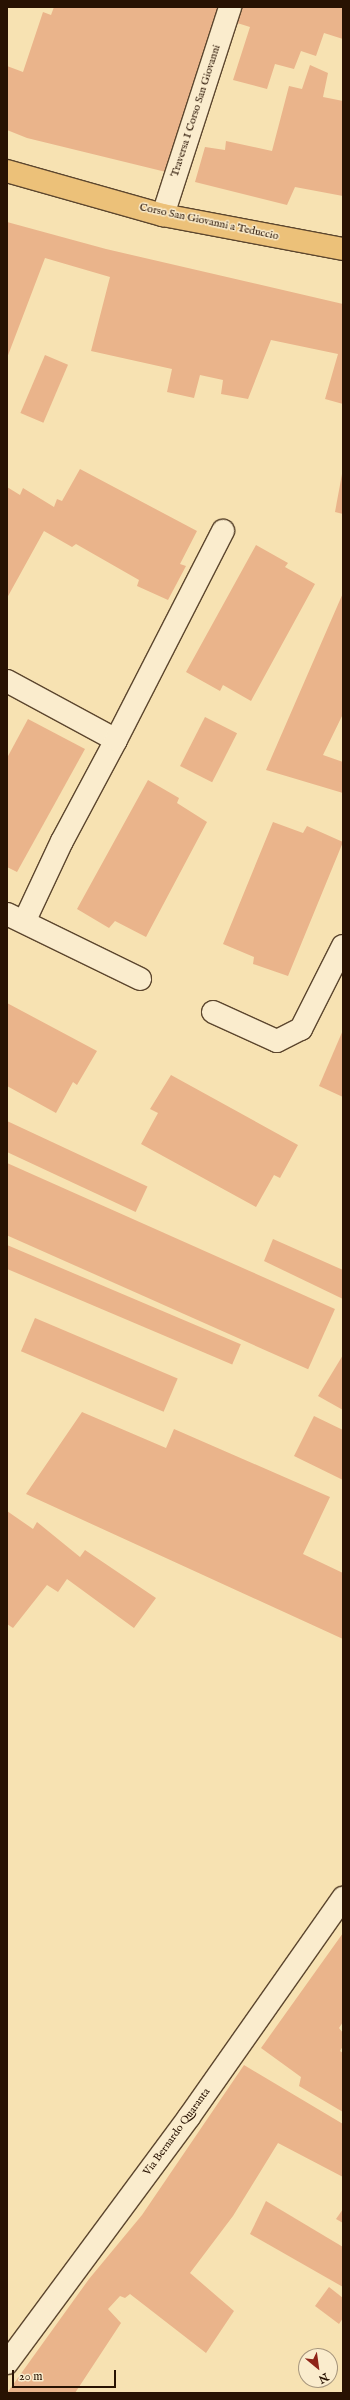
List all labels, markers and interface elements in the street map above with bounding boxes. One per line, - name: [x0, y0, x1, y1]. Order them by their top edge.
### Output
- street label: Traversa I Corso San Giovanni: [168, 43, 224, 179]
- street label: Corso San Giovanni a Teduccio: [138, 201, 280, 243]
- street label: Via Bernardo Quaranta: [141, 2086, 213, 2178]
- north arrow: [298, 2348, 338, 2388]
- scale bar: [14, 2362, 118, 2388]
- text: 20 m: [19, 2369, 42, 2384]
- text: N: [316, 2369, 331, 2386]

